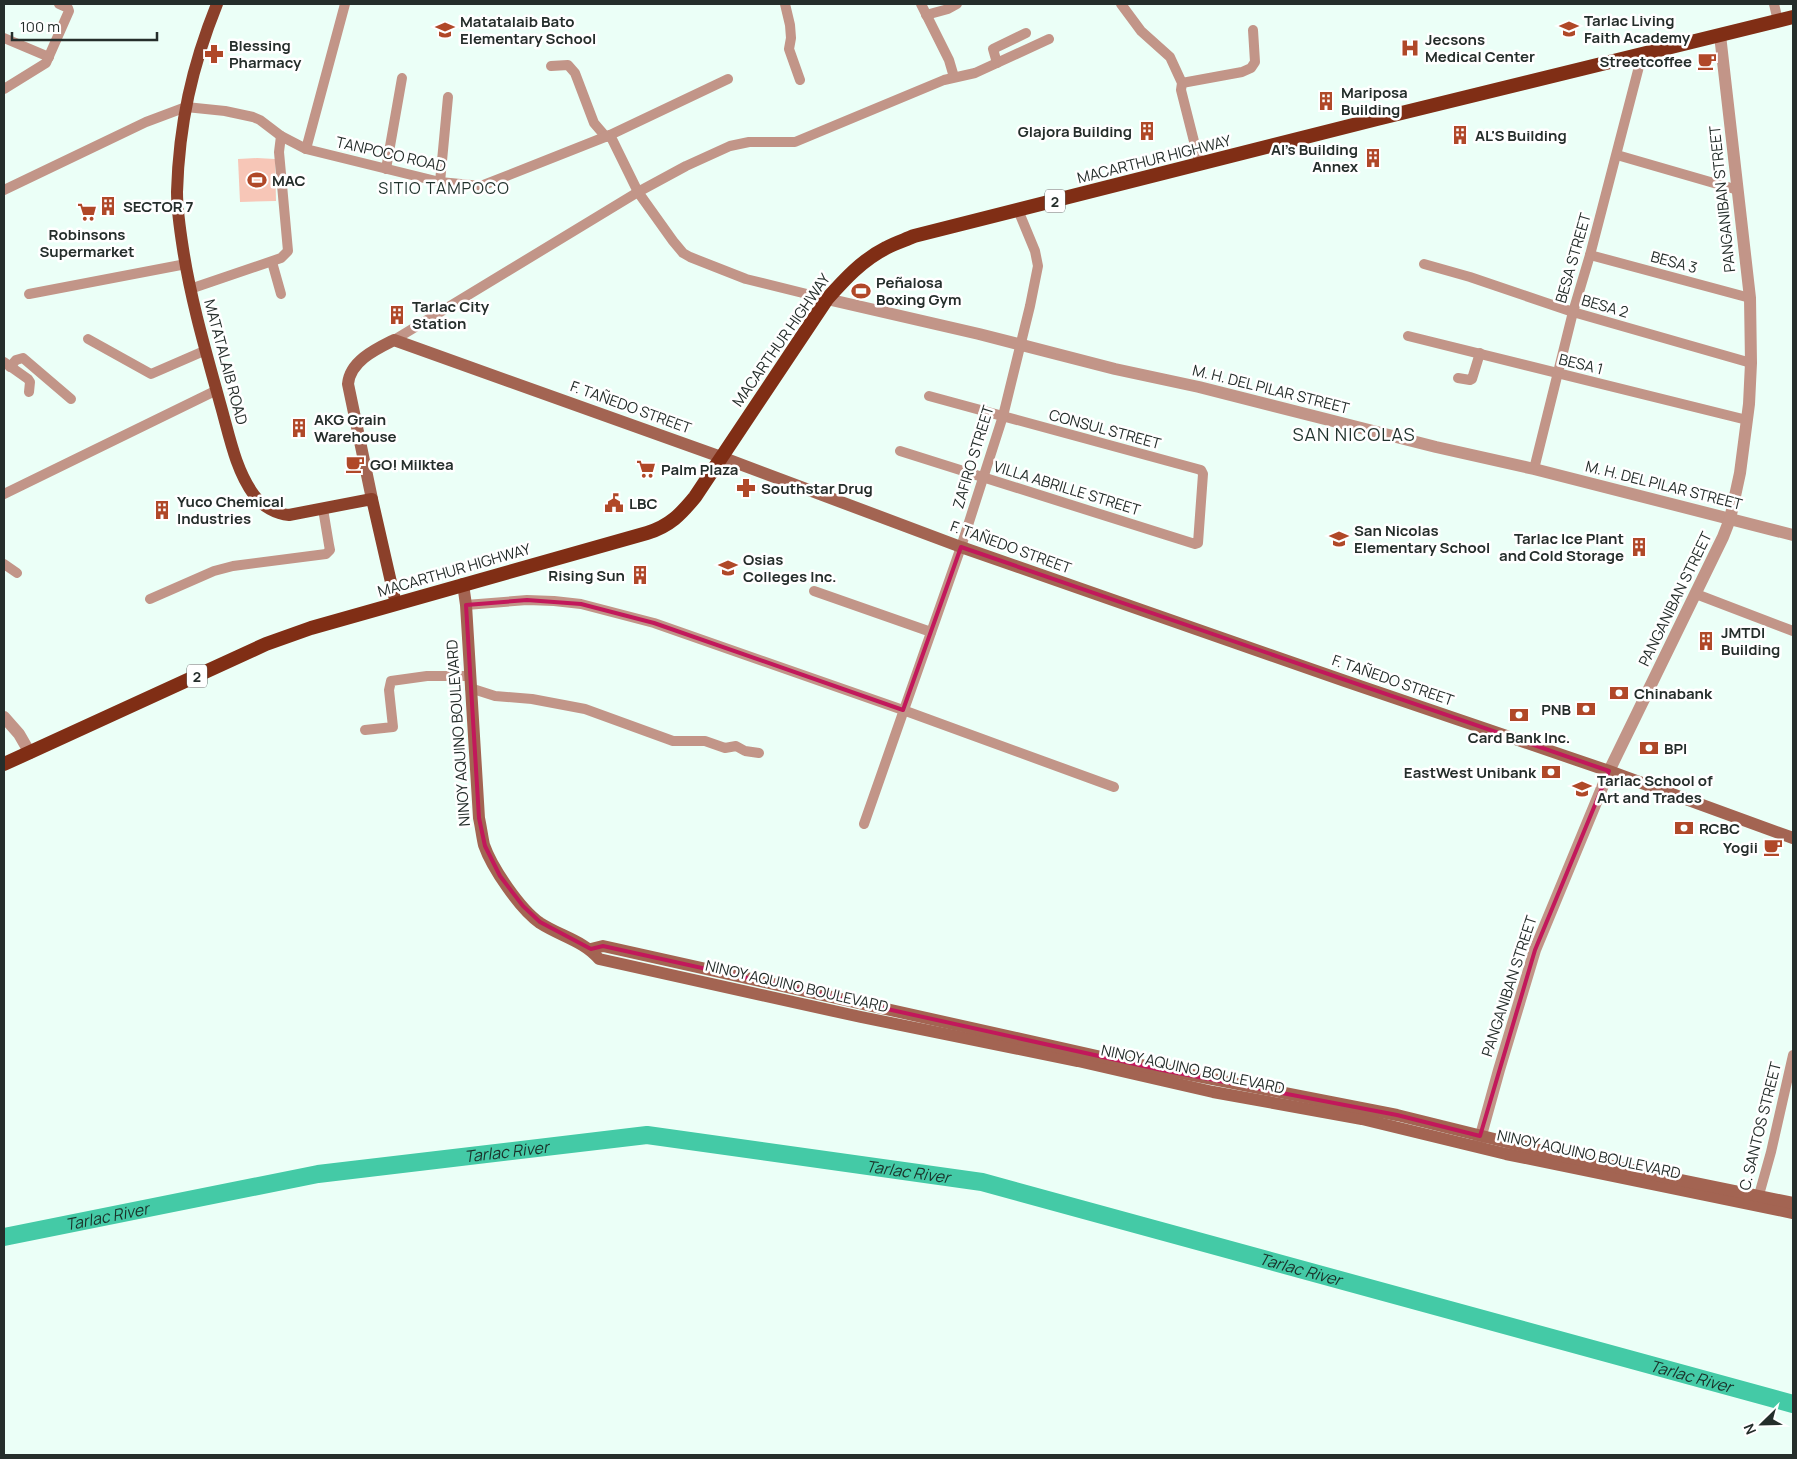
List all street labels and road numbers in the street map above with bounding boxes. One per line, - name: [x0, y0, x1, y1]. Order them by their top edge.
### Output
- street label: PANGANIBAN STREET: [1704, 125, 1740, 273]
- street label: MACARTHUR HIGHWAY: [1075, 130, 1234, 188]
- street label: TANPOCO ROAD: [334, 131, 448, 177]
- road number: 2: [1045, 190, 1065, 212]
- street label: BESA STREET: [1550, 210, 1596, 305]
- street label: BESA 3: [1648, 246, 1700, 278]
- street label: MACARTHUR HIGHWAY: [727, 269, 835, 411]
- street label: BESA 2: [1579, 289, 1631, 323]
- street label: MATATALAIB ROAD: [199, 297, 253, 427]
- street label: BESA 1: [1557, 348, 1605, 380]
- street label: M. H. DEL PILAR STREET: [1190, 359, 1352, 419]
- street label: F. TAÑEDO STREET: [568, 375, 694, 439]
- street label: ZAFIRO STREET: [947, 403, 999, 511]
- street label: CONSUL STREET: [1047, 404, 1163, 454]
- street label: M. H. DEL PILAR STREET: [1583, 455, 1745, 515]
- street label: VILLA ABRILLE STREET: [991, 456, 1143, 520]
- street label: F. TAÑEDO STREET: [948, 515, 1074, 579]
- street label: PANGANIBAN STREET: [1633, 528, 1717, 670]
- street label: MACARTHUR HIGHWAY: [375, 538, 533, 602]
- street label: NINOY AQUINO BOULEVARD: [441, 639, 475, 827]
- street label: F. TAÑEDO STREET: [1329, 649, 1457, 711]
- road number: 2: [187, 664, 207, 688]
- street label: PANGANIBAN STREET: [1476, 913, 1542, 1059]
- street label: NINOY AQUINO BOULEVARD: [703, 955, 891, 1017]
- street label: NINOY AQUINO BOULEVARD: [1099, 1039, 1287, 1099]
- street label: C. SANTOS STREET: [1734, 1060, 1786, 1192]
- street label: NINOY AQUINO BOULEVARD: [1495, 1124, 1683, 1184]

